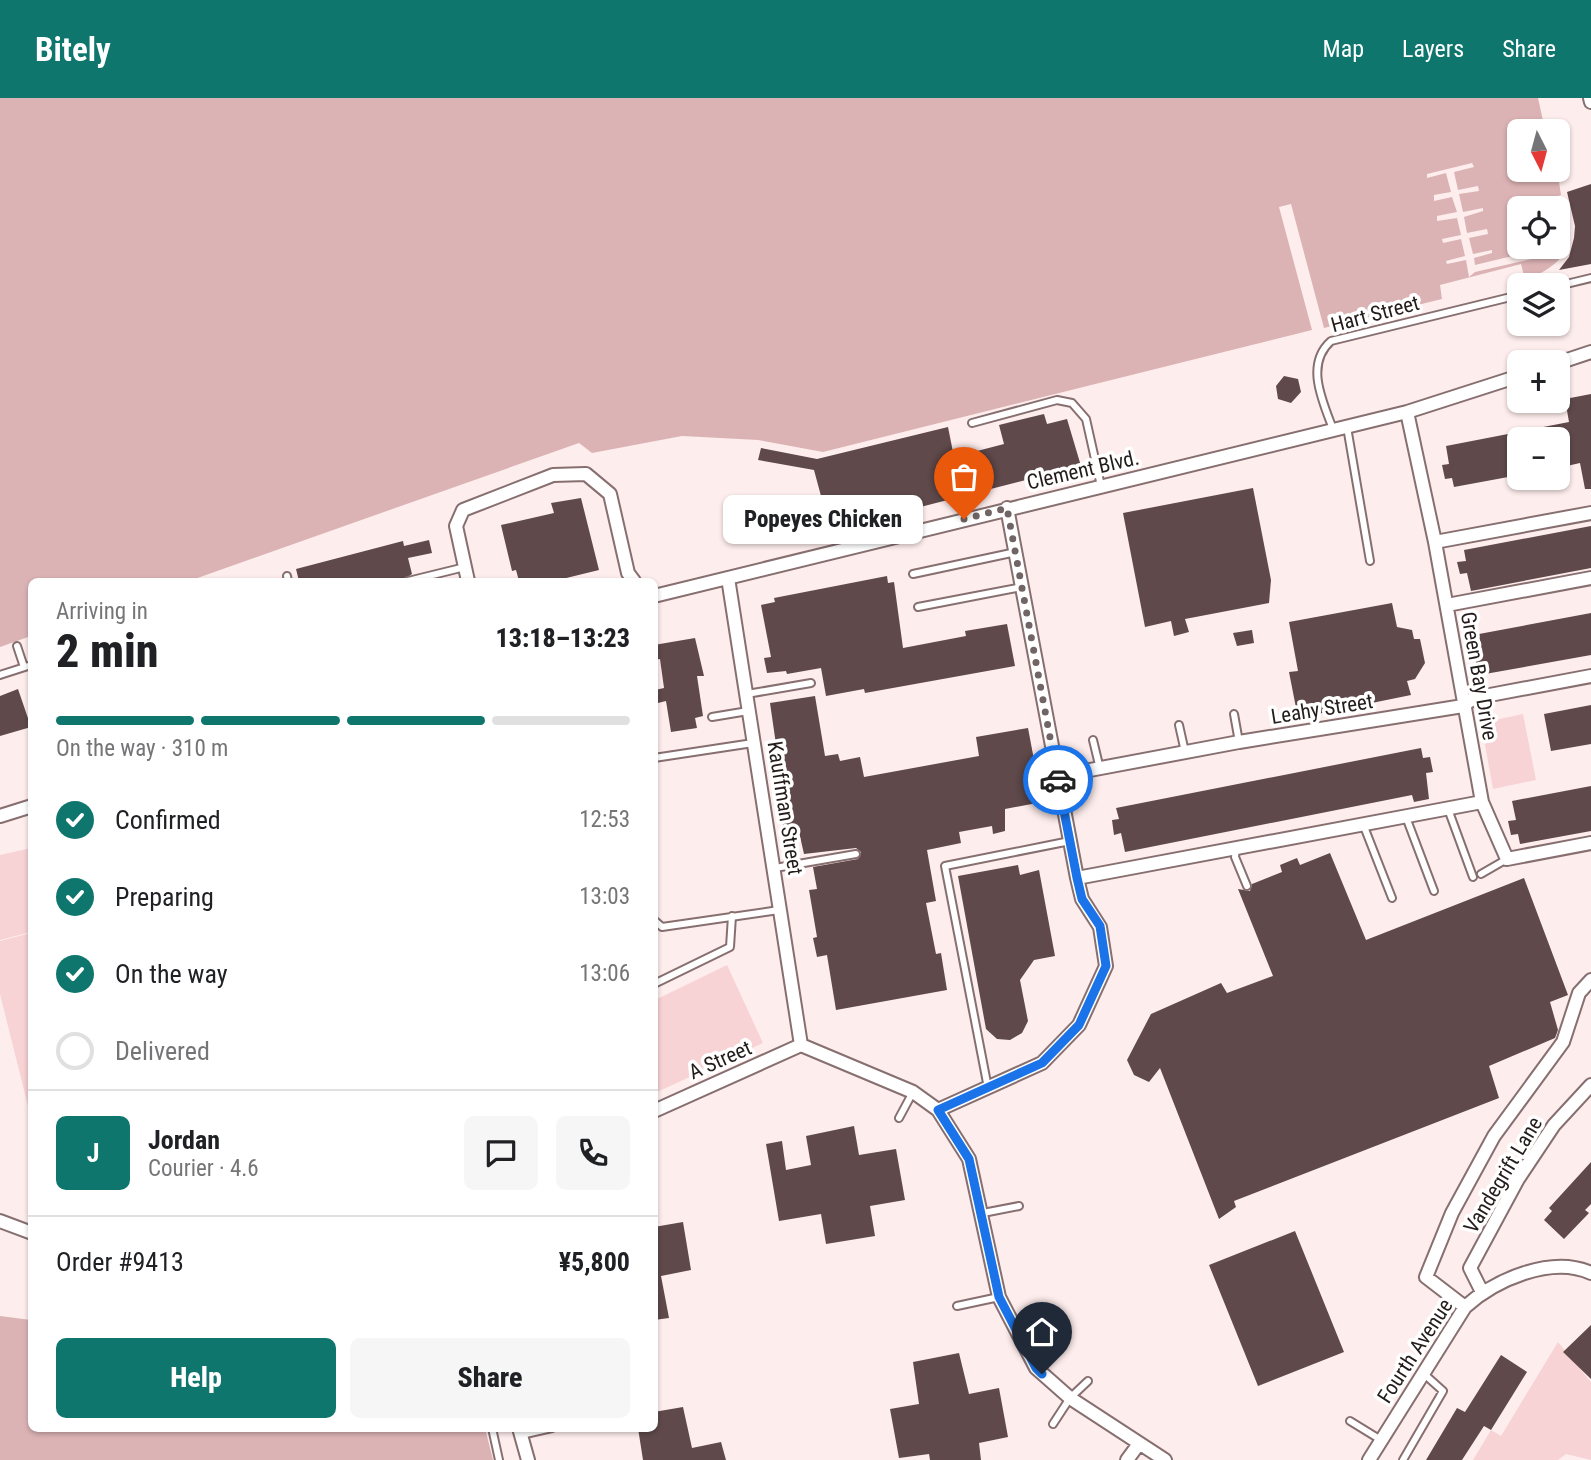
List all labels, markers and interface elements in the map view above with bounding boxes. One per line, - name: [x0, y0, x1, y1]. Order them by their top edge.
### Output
- text: Bitely: [35, 30, 111, 69]
- text: Map: [1323, 35, 1364, 63]
- text: Layers: [1402, 35, 1464, 63]
- text: Share: [1502, 35, 1556, 63]
- north arrow: [1507, 119, 1570, 182]
- map controls: [1507, 119, 1570, 490]
- button: locate: [1507, 196, 1570, 259]
- button: layers: [1507, 273, 1570, 336]
- street label: Hart Street: [1328, 291, 1422, 337]
- button: +: [1507, 350, 1570, 413]
- button: −: [1507, 427, 1570, 490]
- street label: Clement Blvd.: [1025, 445, 1141, 495]
- pin: [934, 447, 994, 519]
- icon: bag: [945, 458, 983, 496]
- callout: Popeyes Chicken: [722, 494, 922, 544]
- text: Popeyes Chicken: [744, 506, 902, 533]
- text: Arriving in: [56, 598, 148, 625]
- street label: Green Bay Drive: [1456, 610, 1502, 742]
- text: 13:18–13:23: [496, 623, 630, 653]
- text: 2 min: [56, 624, 159, 678]
- street label: Leahy Street: [1269, 689, 1375, 729]
- text: On the way · 310 m: [56, 735, 228, 762]
- street label: Kauffman Street: [763, 739, 807, 877]
- courier: [1023, 745, 1093, 815]
- icon: car: [1039, 761, 1077, 799]
- icon: check: [56, 801, 94, 839]
- text: Confirmed: [115, 805, 221, 835]
- text: 12:53: [579, 806, 630, 833]
- icon: check: [56, 878, 94, 916]
- text: Preparing: [115, 882, 214, 912]
- text: 13:03: [579, 883, 630, 910]
- icon: check: [56, 955, 94, 993]
- text: On the way: [115, 959, 228, 989]
- text: 13:06: [579, 960, 630, 987]
- text: Delivered: [115, 1036, 210, 1066]
- street label: A Street: [685, 1036, 755, 1084]
- street label: Vandegrift Lane: [1459, 1112, 1547, 1237]
- button: chat: [464, 1116, 538, 1190]
- button: phone: [556, 1116, 630, 1190]
- text: Jordan: [148, 1125, 220, 1155]
- text: J: [87, 1138, 99, 1168]
- text: Courier · 4.6: [148, 1155, 259, 1182]
- text: Order #9413: [56, 1247, 184, 1277]
- text: ¥5,800: [559, 1247, 630, 1277]
- street label: Fourth Avenue: [1372, 1294, 1458, 1407]
- pin: [1012, 1302, 1072, 1374]
- icon: home: [1023, 1313, 1061, 1351]
- button: Help: [56, 1338, 336, 1418]
- button: Share: [350, 1338, 630, 1418]

